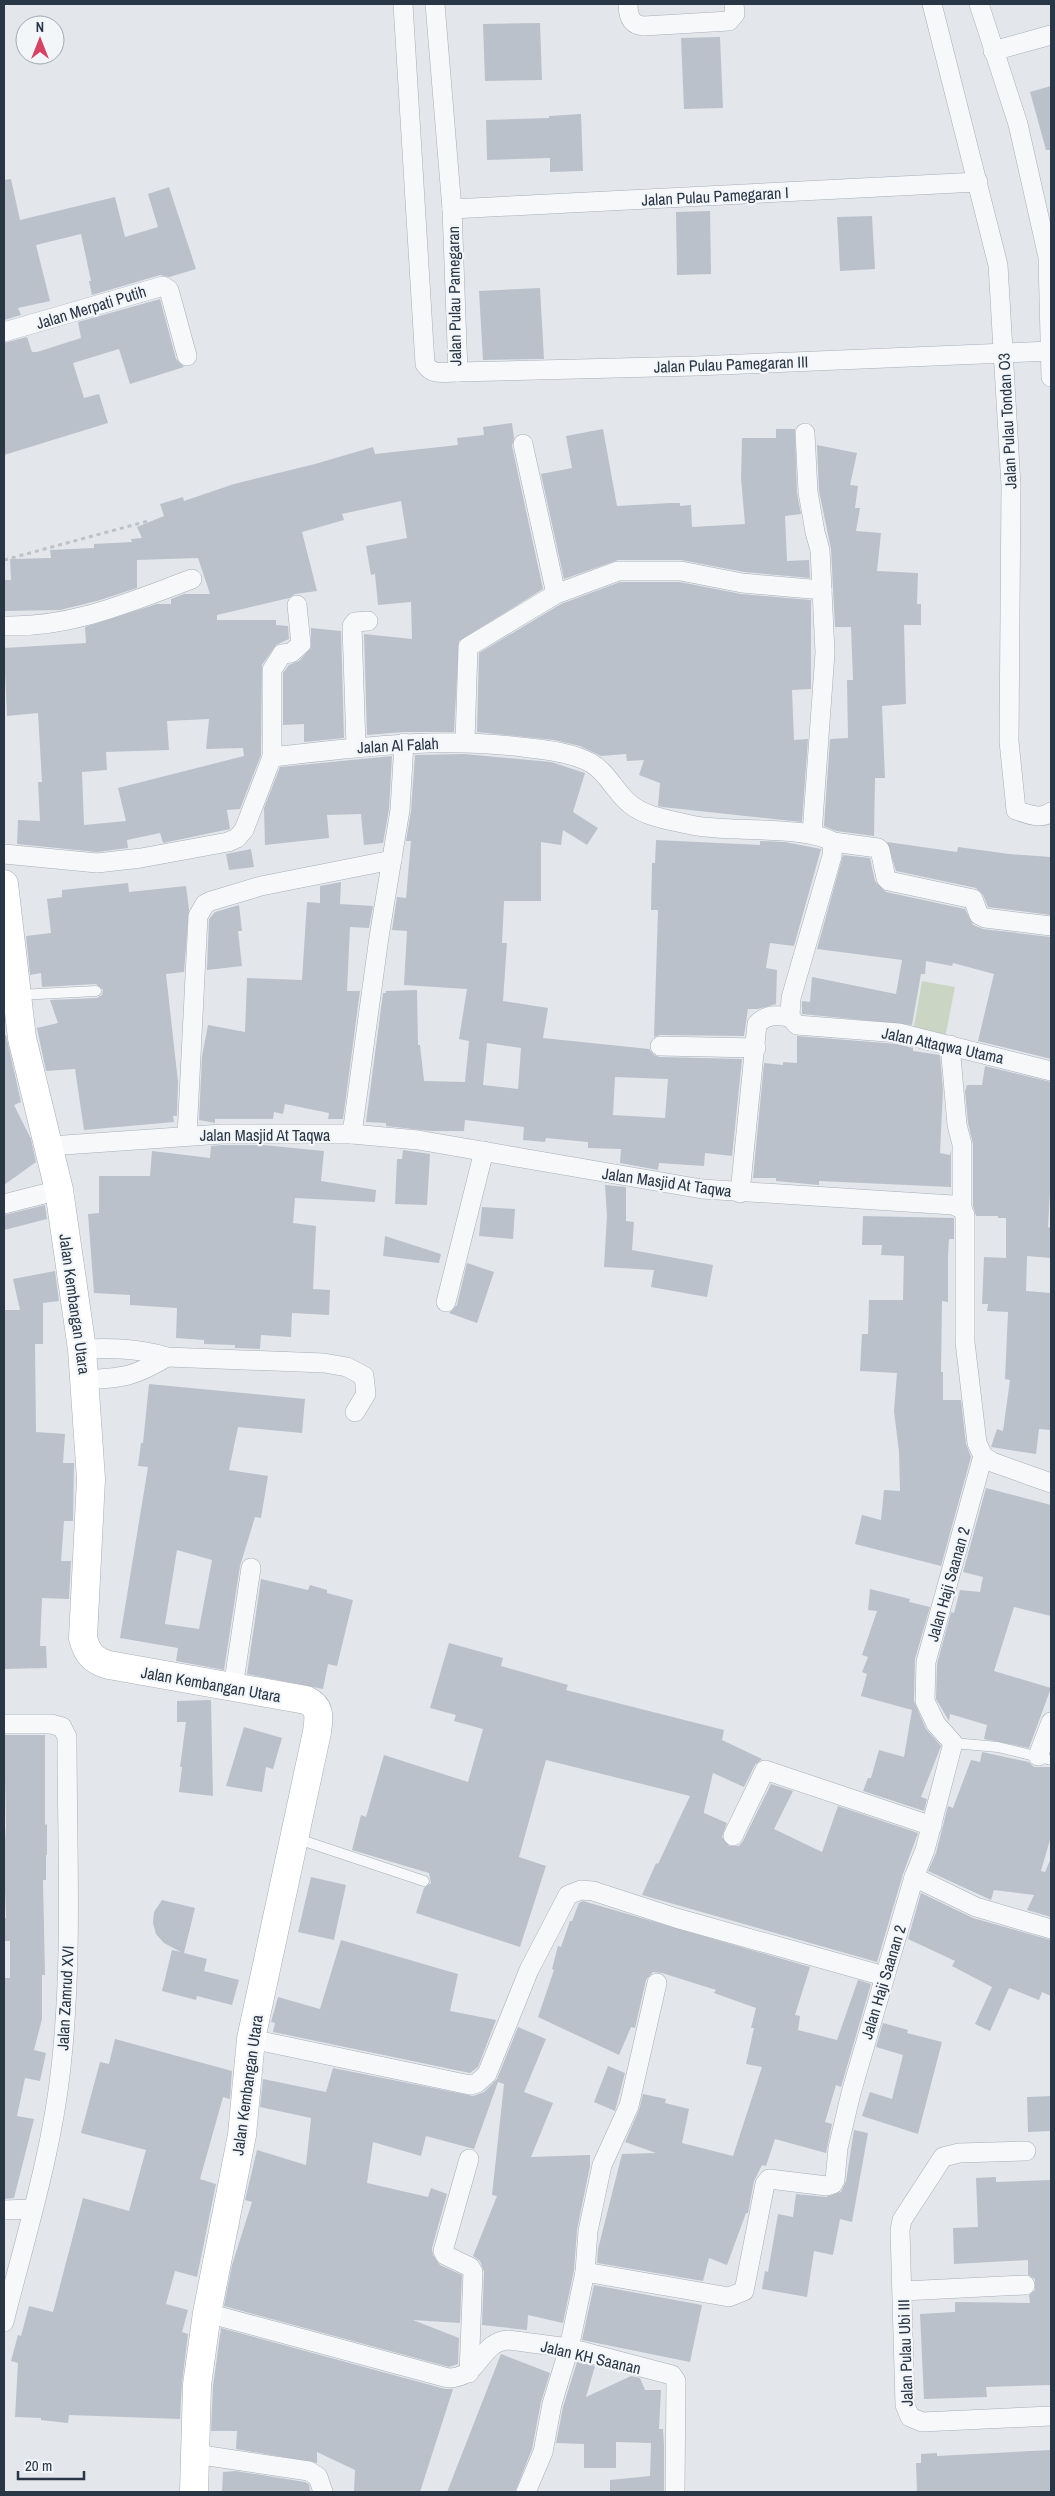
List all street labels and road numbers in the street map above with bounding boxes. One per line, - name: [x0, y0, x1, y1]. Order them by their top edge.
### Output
- street label: Jalan Pulau Pamegaran I: [641, 181, 789, 211]
- street label: Jalan Pulau Pamegaran: [442, 226, 466, 366]
- street label: Jalan Merpati Putih: [33, 280, 149, 334]
- street label: Jalan Pulau Pamegaran III: [653, 350, 809, 378]
- street label: Jalan Pulau Tondan O3: [992, 352, 1022, 490]
- street label: Jalan Al Falah: [357, 732, 439, 758]
- street label: Jalan Attaqwa Utama: [880, 1021, 1007, 1069]
- street label: Jalan Masjid At Taqwa: [200, 1124, 331, 1146]
- street label: Jalan Masjid At Taqwa: [601, 1162, 734, 1202]
- street label: Jalan Kembangan Utara: [54, 1232, 96, 1376]
- street label: Jalan Haji Saanan 2: [921, 1524, 975, 1644]
- street label: Jalan Kembangan Utara: [139, 1661, 283, 1707]
- street label: Jalan Haji Saanan 2: [855, 1922, 911, 2042]
- street label: Jalan Zamrud XVI: [51, 1945, 79, 2051]
- street label: Jalan Kembangan Utara: [226, 2013, 268, 2157]
- street label: Jalan Pulau Ubi III: [892, 2299, 918, 2407]
- street label: Jalan KH Saanan: [539, 2335, 643, 2379]

